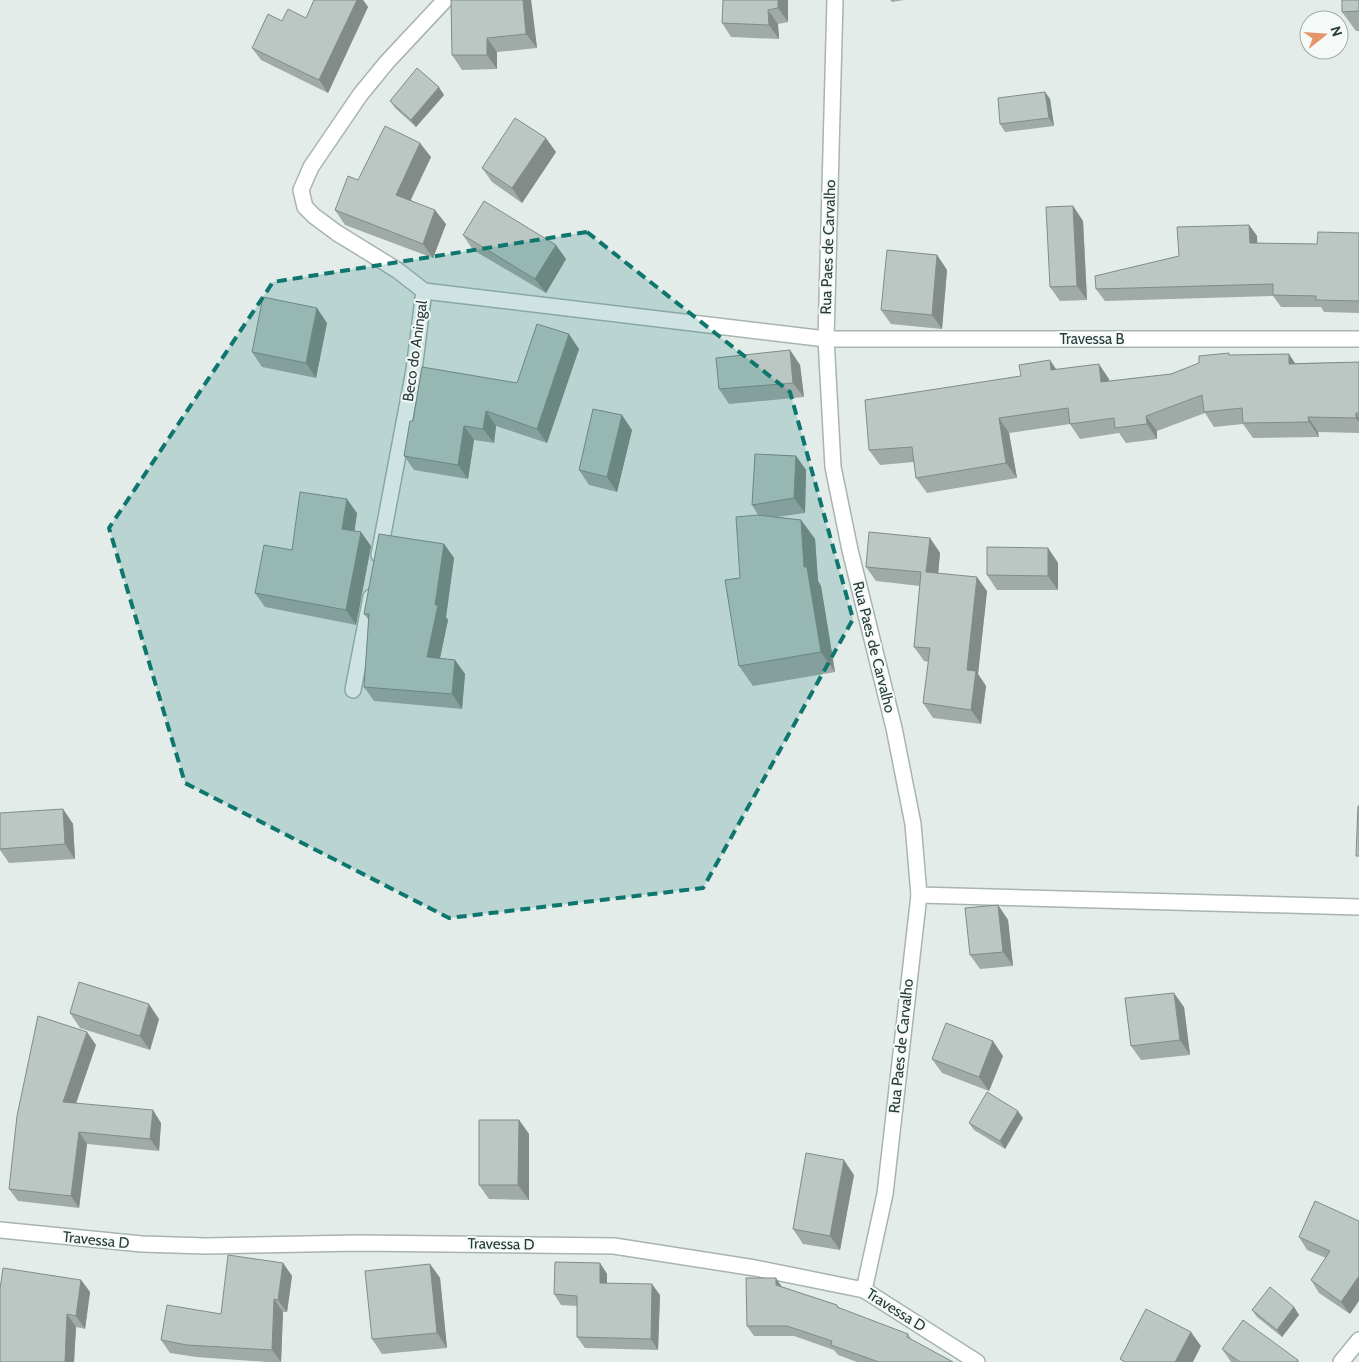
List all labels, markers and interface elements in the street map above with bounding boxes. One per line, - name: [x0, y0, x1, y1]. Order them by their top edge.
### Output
- north arrow: [1299, 10, 1349, 60]
- text: N: [1326, 24, 1346, 39]
- street label: Rua Paes de Carvalho: [817, 179, 839, 315]
- street label: Beco do Aningal: [399, 299, 431, 403]
- street label: Travessa B: [1059, 330, 1125, 348]
- street label: Rua Paes de Carvalho: [849, 579, 899, 715]
- street label: Rua Paes de Carvalho: [885, 978, 917, 1114]
- street label: Travessa D: [62, 1228, 130, 1252]
- street label: Travessa D: [467, 1234, 535, 1254]
- street label: Travessa D: [863, 1285, 929, 1335]

